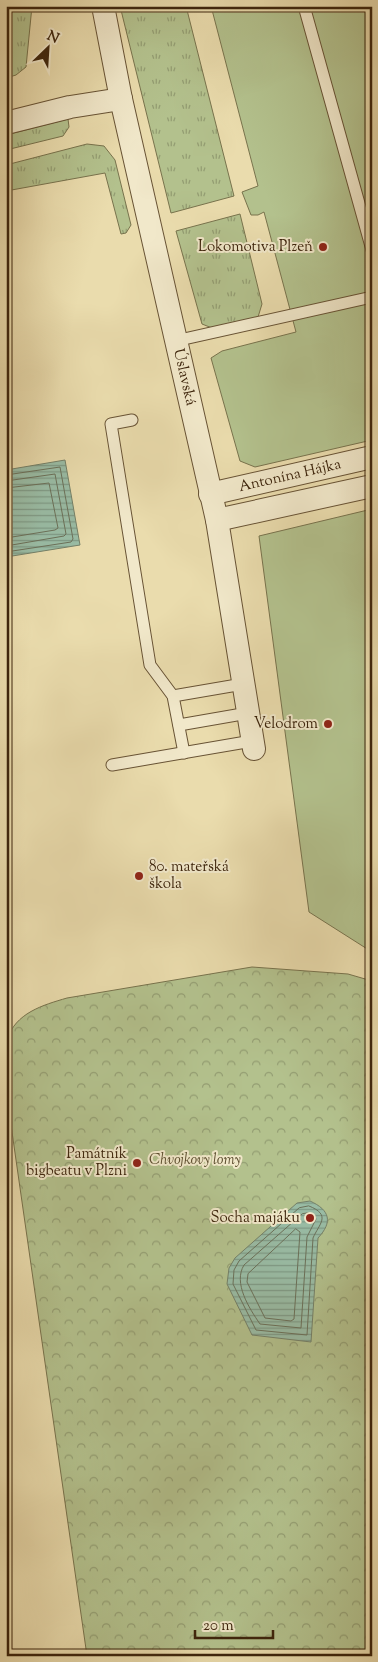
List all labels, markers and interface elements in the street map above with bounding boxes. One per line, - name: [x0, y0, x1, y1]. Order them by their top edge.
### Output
- north arrow: [22, 22, 72, 72]
- text: N: [43, 27, 62, 49]
- place label: Lokomotiva Plzeň: [198, 237, 313, 258]
- marker: Lokomotiva Plzeň: [317, 241, 329, 253]
- street label: Úslavská: [168, 346, 201, 408]
- street label: Antonína Hájka: [237, 454, 343, 498]
- place label: Velodrom: [254, 714, 319, 735]
- marker: Velodrom: [322, 718, 334, 730]
- place label: 80. mateřská škola: [149, 857, 229, 895]
- marker: 80. mateřská škola: [133, 870, 145, 882]
- place label: Památník bigbeatu v Plzni: [26, 1144, 127, 1182]
- park label: Chvojkovy lomy: [149, 1150, 241, 1171]
- marker: Památník bigbeatu v Plzni: [131, 1157, 143, 1169]
- place label: Socha majáku: [210, 1208, 300, 1229]
- marker: Socha majáku: [304, 1212, 316, 1224]
- scale bar: [195, 1607, 273, 1639]
- text: 20 m: [203, 1616, 234, 1637]

